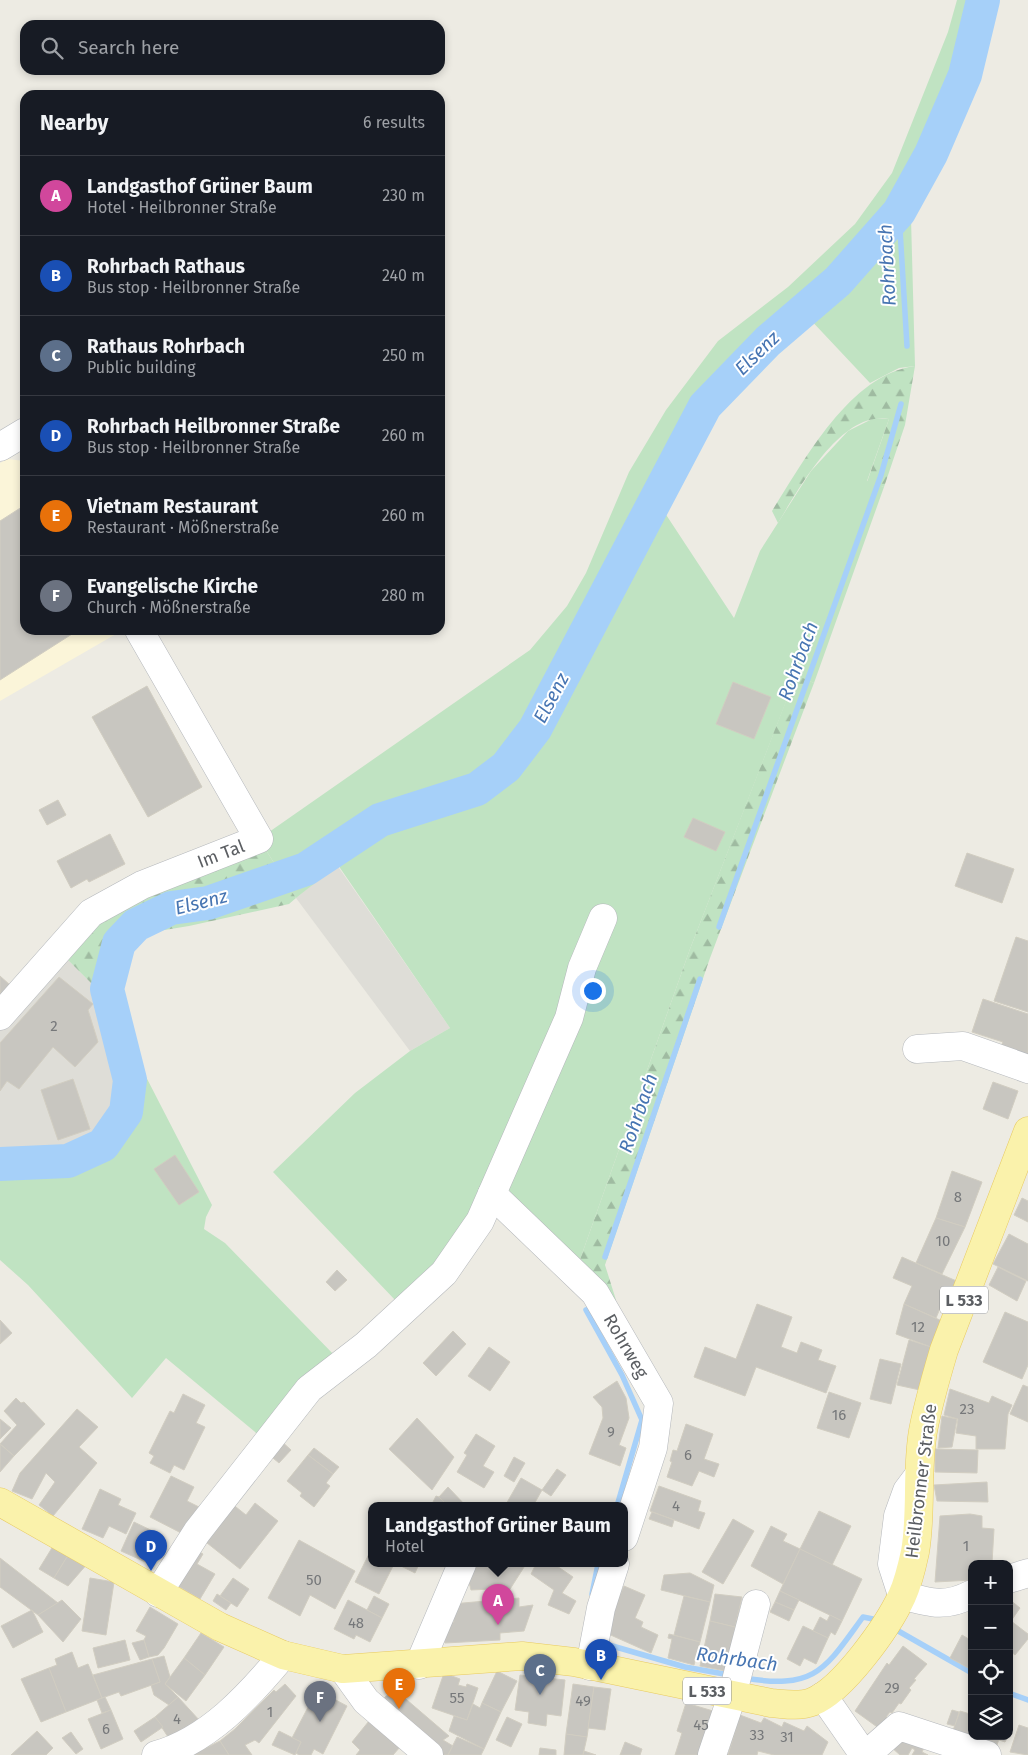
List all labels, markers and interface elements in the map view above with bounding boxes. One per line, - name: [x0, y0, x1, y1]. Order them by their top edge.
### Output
- search box: [20, 20, 445, 75]
- icon: search: [38, 34, 66, 62]
- text: Search here: [78, 36, 179, 59]
- text: Nearby: [40, 110, 108, 136]
- text: 6 results: [363, 113, 425, 132]
- text: Landgasthof Grüner Baum: [87, 175, 313, 198]
- text: A: [51, 186, 61, 205]
- text: 230 m: [382, 186, 425, 205]
- text: Hotel · Heilbronner Straße: [87, 198, 277, 217]
- water label: Rohrbach: [873, 223, 901, 307]
- text: Rohrbach Rathaus: [87, 255, 245, 278]
- text: B: [51, 266, 61, 285]
- text: 240 m: [382, 266, 425, 285]
- text: Bus stop · Heilbronner Straße: [87, 278, 300, 297]
- water label: Elsenz: [730, 326, 785, 380]
- text: Rathaus Rohrbach: [87, 335, 245, 358]
- text: C: [51, 346, 61, 365]
- text: 250 m: [382, 346, 425, 365]
- text: Public building: [87, 358, 195, 377]
- text: Rohrbach Heilbronner Straße: [87, 415, 340, 438]
- text: D: [51, 426, 61, 445]
- text: 260 m: [382, 426, 425, 445]
- text: Bus stop · Heilbronner Straße: [87, 438, 300, 457]
- text: Vietnam Restaurant: [87, 495, 258, 518]
- text: E: [52, 506, 60, 525]
- text: 260 m: [382, 506, 425, 525]
- text: Restaurant · Mößnerstraße: [87, 518, 279, 537]
- text: Evangelische Kirche: [87, 575, 258, 598]
- text: F: [52, 586, 60, 605]
- text: 280 m: [381, 586, 425, 605]
- text: Church · Mößnerstraße: [87, 598, 251, 617]
- water label: Rohrbach: [773, 618, 823, 704]
- water label: Elsenz: [528, 668, 574, 727]
- street label: Im Tal: [194, 835, 248, 873]
- water label: Elsenz: [172, 884, 230, 920]
- your location: [580, 978, 606, 1004]
- house number: 2: [50, 1017, 58, 1035]
- water label: Rohrbach: [614, 1070, 662, 1156]
- house number: 8: [954, 1188, 962, 1206]
- house number: 10: [936, 1232, 950, 1250]
- road number: L 533: [940, 1286, 988, 1314]
- street label: Rohrweg: [599, 1310, 654, 1383]
- house number: 12: [911, 1318, 925, 1336]
- house number: 23: [960, 1400, 974, 1418]
- street label: Heilbronner Straße: [901, 1402, 941, 1560]
- house number: 16: [832, 1406, 846, 1424]
- house number: 9: [607, 1423, 615, 1441]
- house number: 6: [684, 1446, 692, 1464]
- house number: 4: [672, 1497, 680, 1515]
- popup: [368, 1502, 628, 1567]
- text: Landgasthof Grüner Baum: [385, 1514, 611, 1537]
- pin: D: [135, 1530, 167, 1571]
- text: Hotel: [385, 1537, 424, 1556]
- house number: 1: [963, 1537, 969, 1555]
- map controls: [968, 1560, 1013, 1740]
- button: +: [968, 1560, 1013, 1605]
- house number: 50: [306, 1571, 322, 1589]
- pin: A: [482, 1584, 514, 1625]
- button: −: [968, 1605, 1013, 1650]
- house number: 48: [348, 1614, 364, 1632]
- pin: B: [585, 1639, 617, 1680]
- water label: Rohrbach: [695, 1642, 779, 1676]
- button: locate: [968, 1650, 1013, 1695]
- pin: C: [524, 1654, 556, 1695]
- pin: E: [383, 1668, 415, 1709]
- road number: L 533: [683, 1678, 731, 1704]
- house number: 29: [884, 1679, 900, 1697]
- pin: F: [304, 1681, 336, 1722]
- house number: 55: [450, 1689, 464, 1707]
- house number: 49: [575, 1692, 591, 1710]
- button: layers: [968, 1695, 1013, 1740]
- house number: 1: [267, 1703, 273, 1721]
- house number: 4: [173, 1710, 181, 1728]
- house number: 45: [693, 1716, 709, 1734]
- house number: 6: [102, 1720, 110, 1738]
- house number: 33: [750, 1726, 764, 1744]
- house number: 31: [780, 1728, 794, 1746]

